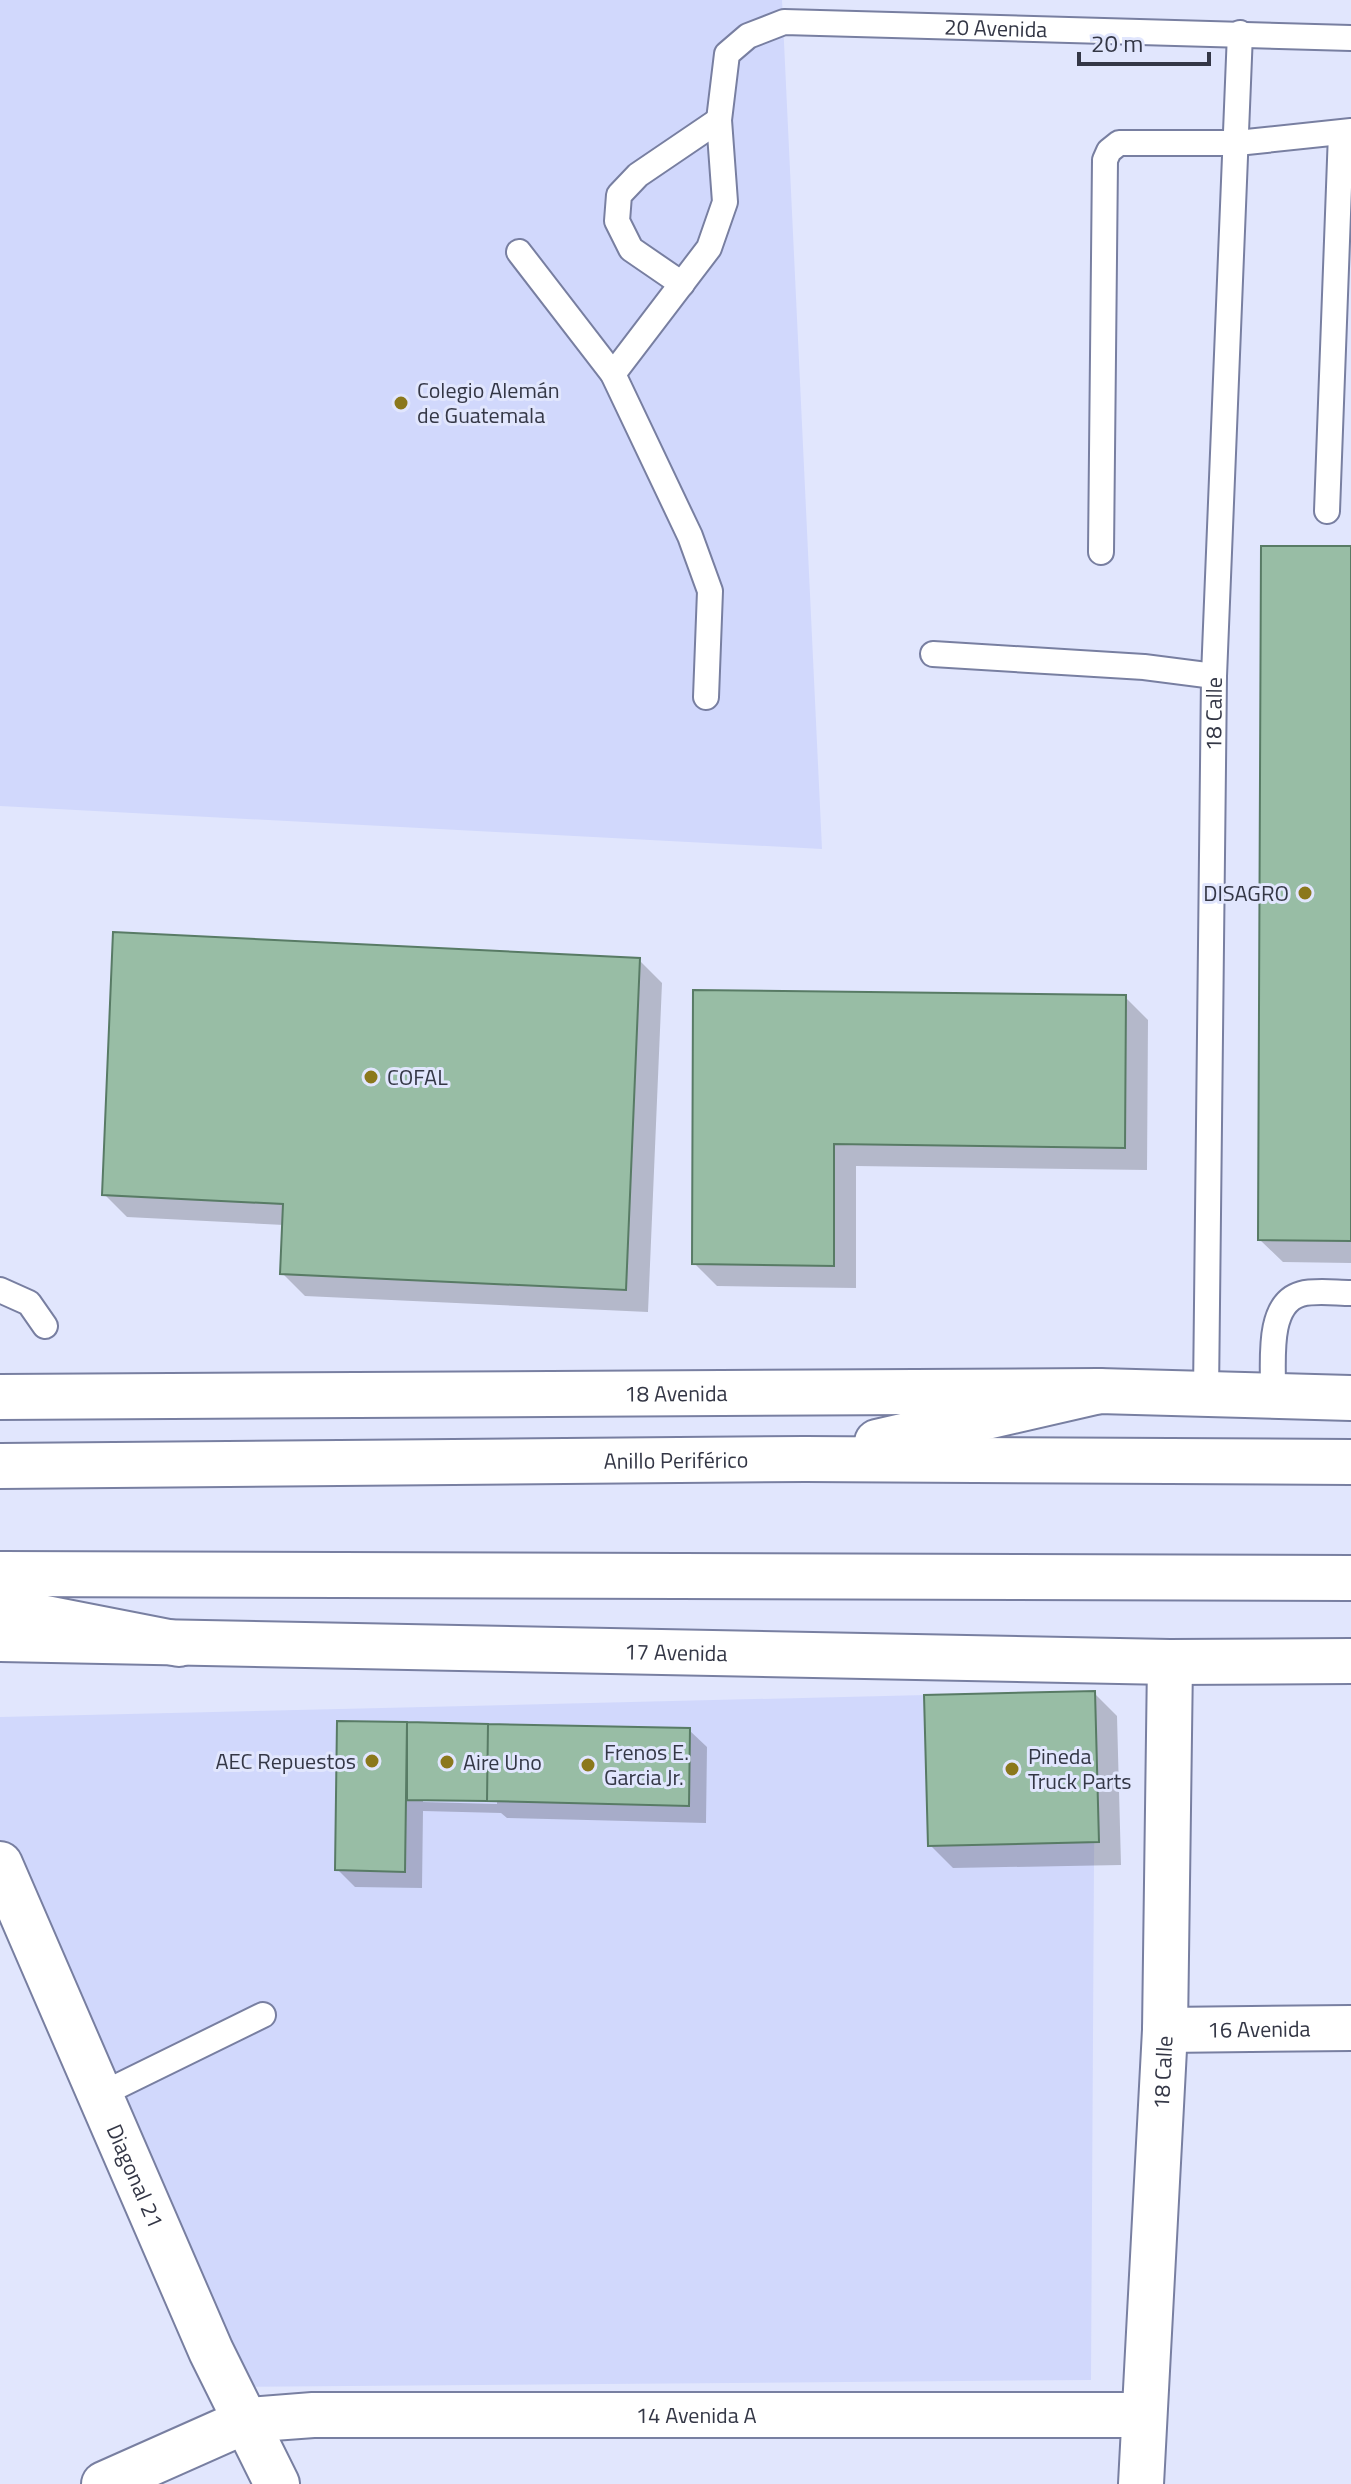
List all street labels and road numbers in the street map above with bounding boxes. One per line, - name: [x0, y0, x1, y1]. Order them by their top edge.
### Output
- street label: 20 Avenida: [944, 10, 1048, 46]
- street label: 18 Calle: [1196, 677, 1231, 751]
- street label: 18 Avenida: [624, 1376, 728, 1411]
- street label: Anillo Periférico: [603, 1442, 748, 1478]
- street label: 17 Avenida: [624, 1634, 728, 1670]
- street label: 16 Avenida: [1207, 2011, 1311, 2047]
- street label: 18 Calle: [1144, 2035, 1182, 2110]
- street label: Diagonal 21: [98, 2119, 173, 2233]
- street label: 14 Avenida A: [636, 2398, 757, 2432]

